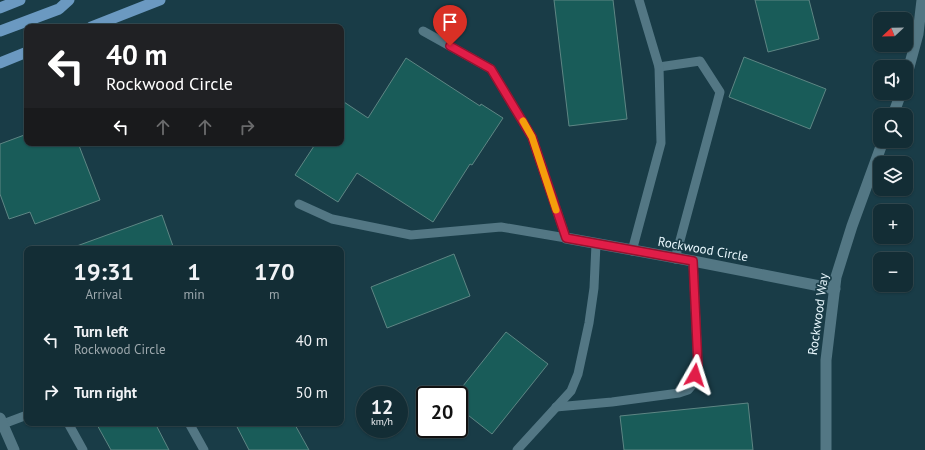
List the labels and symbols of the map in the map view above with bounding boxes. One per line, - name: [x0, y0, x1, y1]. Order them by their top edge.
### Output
- pin: [433, 5, 467, 46]
- north arrow: [873, 12, 913, 52]
- street label: Rockwood Circle: [656, 233, 750, 265]
- street label: Rockwood Way: [804, 272, 832, 356]
- position arrow: [674, 354, 716, 396]
- speed limit sign: 20: [416, 386, 468, 438]

